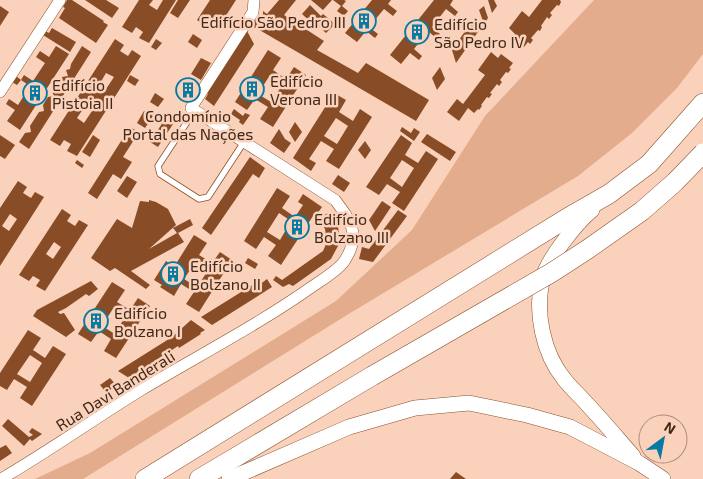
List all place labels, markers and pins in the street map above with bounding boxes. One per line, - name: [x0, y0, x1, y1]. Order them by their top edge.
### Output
- building icon: Edifício São Pedro III: [351, 8, 377, 34]
- place label: Edifício São Pedro III: [200, 12, 346, 31]
- place label: Edifício São Pedro IV: [434, 14, 525, 51]
- building icon: Edifício São Pedro IV: [404, 19, 430, 45]
- place label: Edifício Verona III: [270, 71, 337, 108]
- place label: Edifício Pistoia II: [52, 75, 113, 112]
- building icon: Edifício Verona III: [239, 76, 265, 102]
- building icon: Condomínio Portal das Nações: [175, 77, 201, 103]
- building icon: Edifício Pistoia II: [22, 80, 48, 106]
- place label: Condomínio Portal das Nações: [123, 106, 253, 144]
- place label: Edifício Bolzano III: [314, 209, 389, 246]
- building icon: Edifício Bolzano III: [284, 214, 310, 240]
- place label: Edifício Bolzano II: [190, 256, 261, 293]
- building icon: Edifício Bolzano II: [160, 261, 186, 287]
- place label: Edifício Bolzano I: [114, 303, 181, 340]
- building icon: Edifício Bolzano I: [83, 308, 109, 334]

